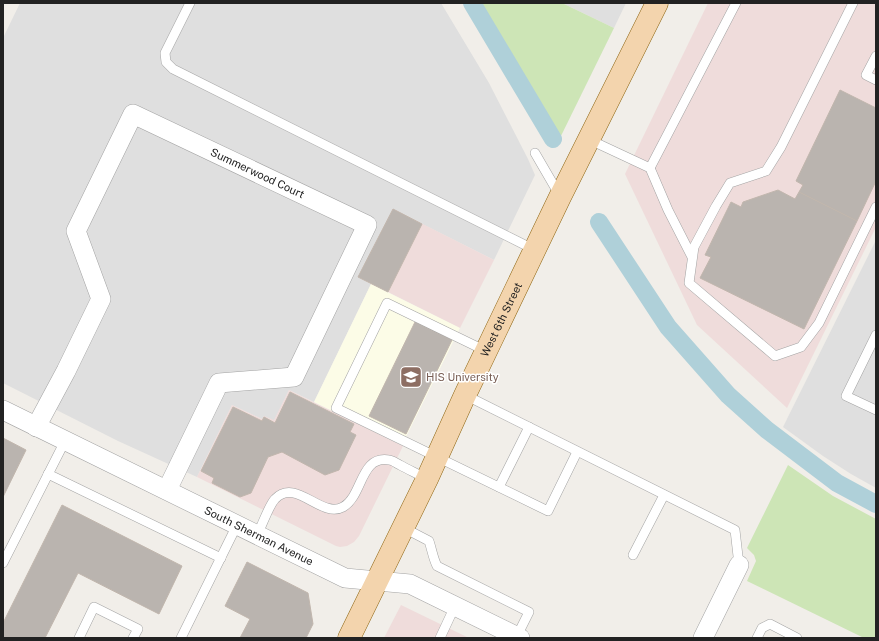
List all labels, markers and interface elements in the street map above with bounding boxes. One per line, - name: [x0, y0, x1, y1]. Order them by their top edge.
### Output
- street label: Summerwood Court: [209, 146, 306, 200]
- street label: West 6th Street: [478, 280, 524, 359]
- school or university icon: HIS University: [398, 364, 424, 390]
- place label: HIS University: [426, 371, 499, 383]
- street label: South Sherman Avenue: [202, 504, 315, 568]

